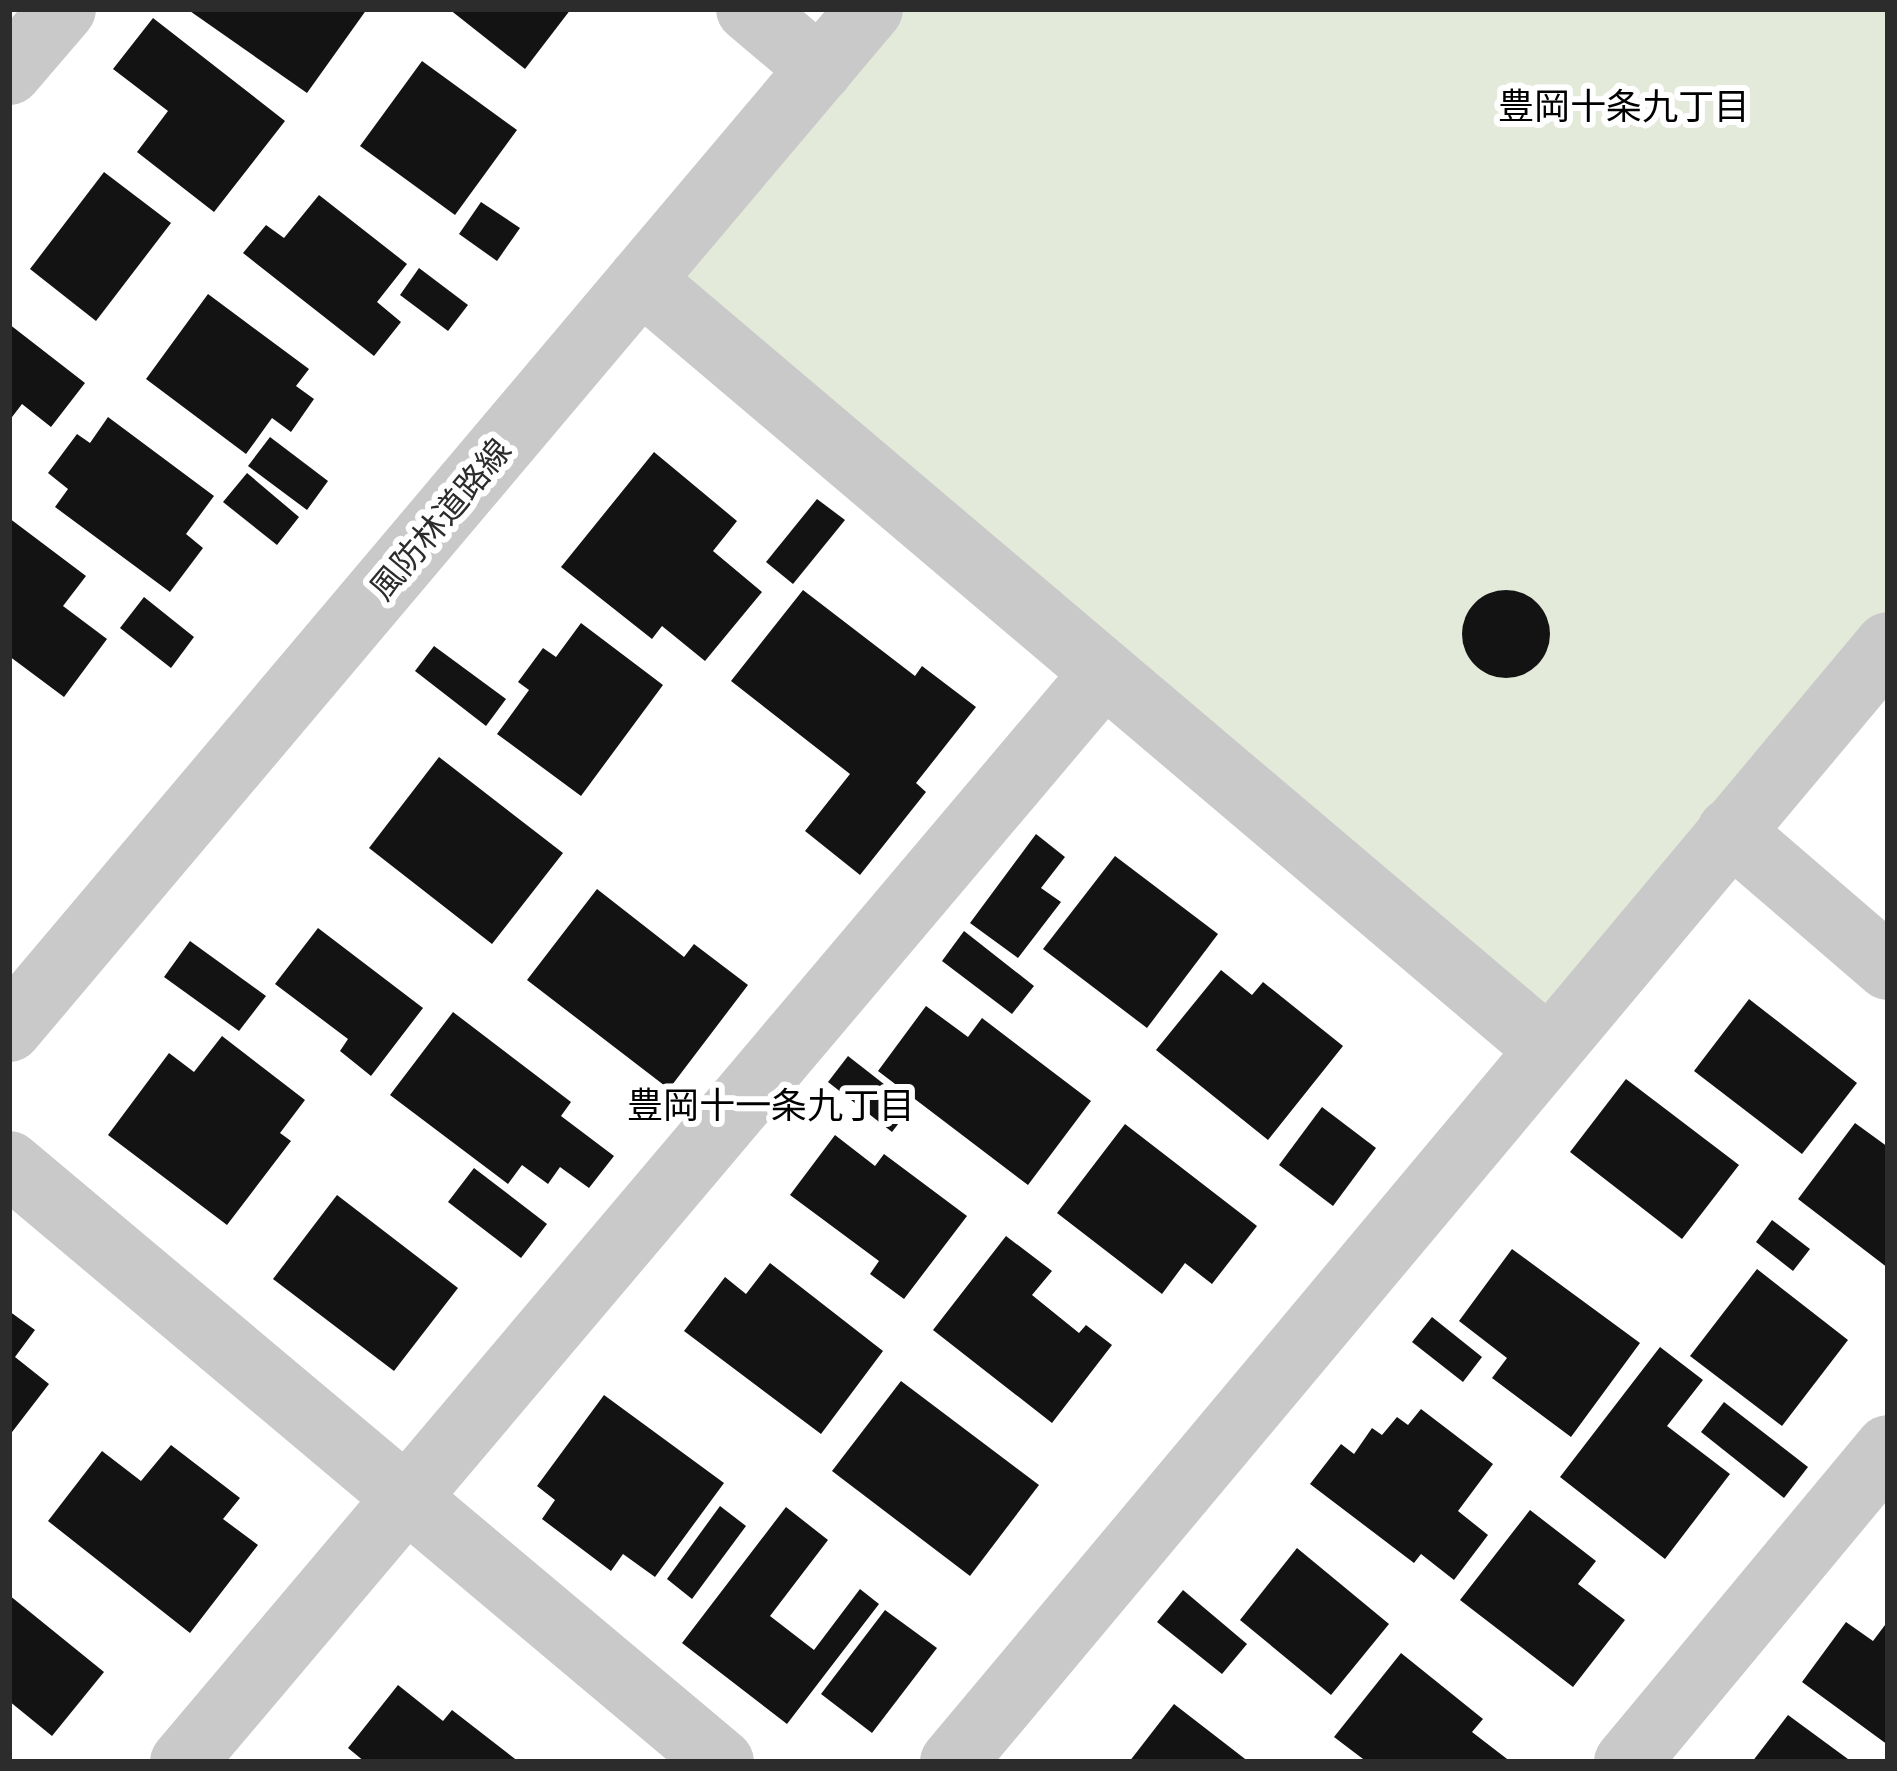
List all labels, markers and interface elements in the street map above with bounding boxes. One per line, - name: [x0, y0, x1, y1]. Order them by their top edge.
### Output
- district label: 豊岡十条九丁目: [1498, 88, 1750, 126]
- street label: 風防林道路線: [364, 433, 518, 607]
- district label: 豊岡十一条九丁目: [627, 1087, 915, 1125]

